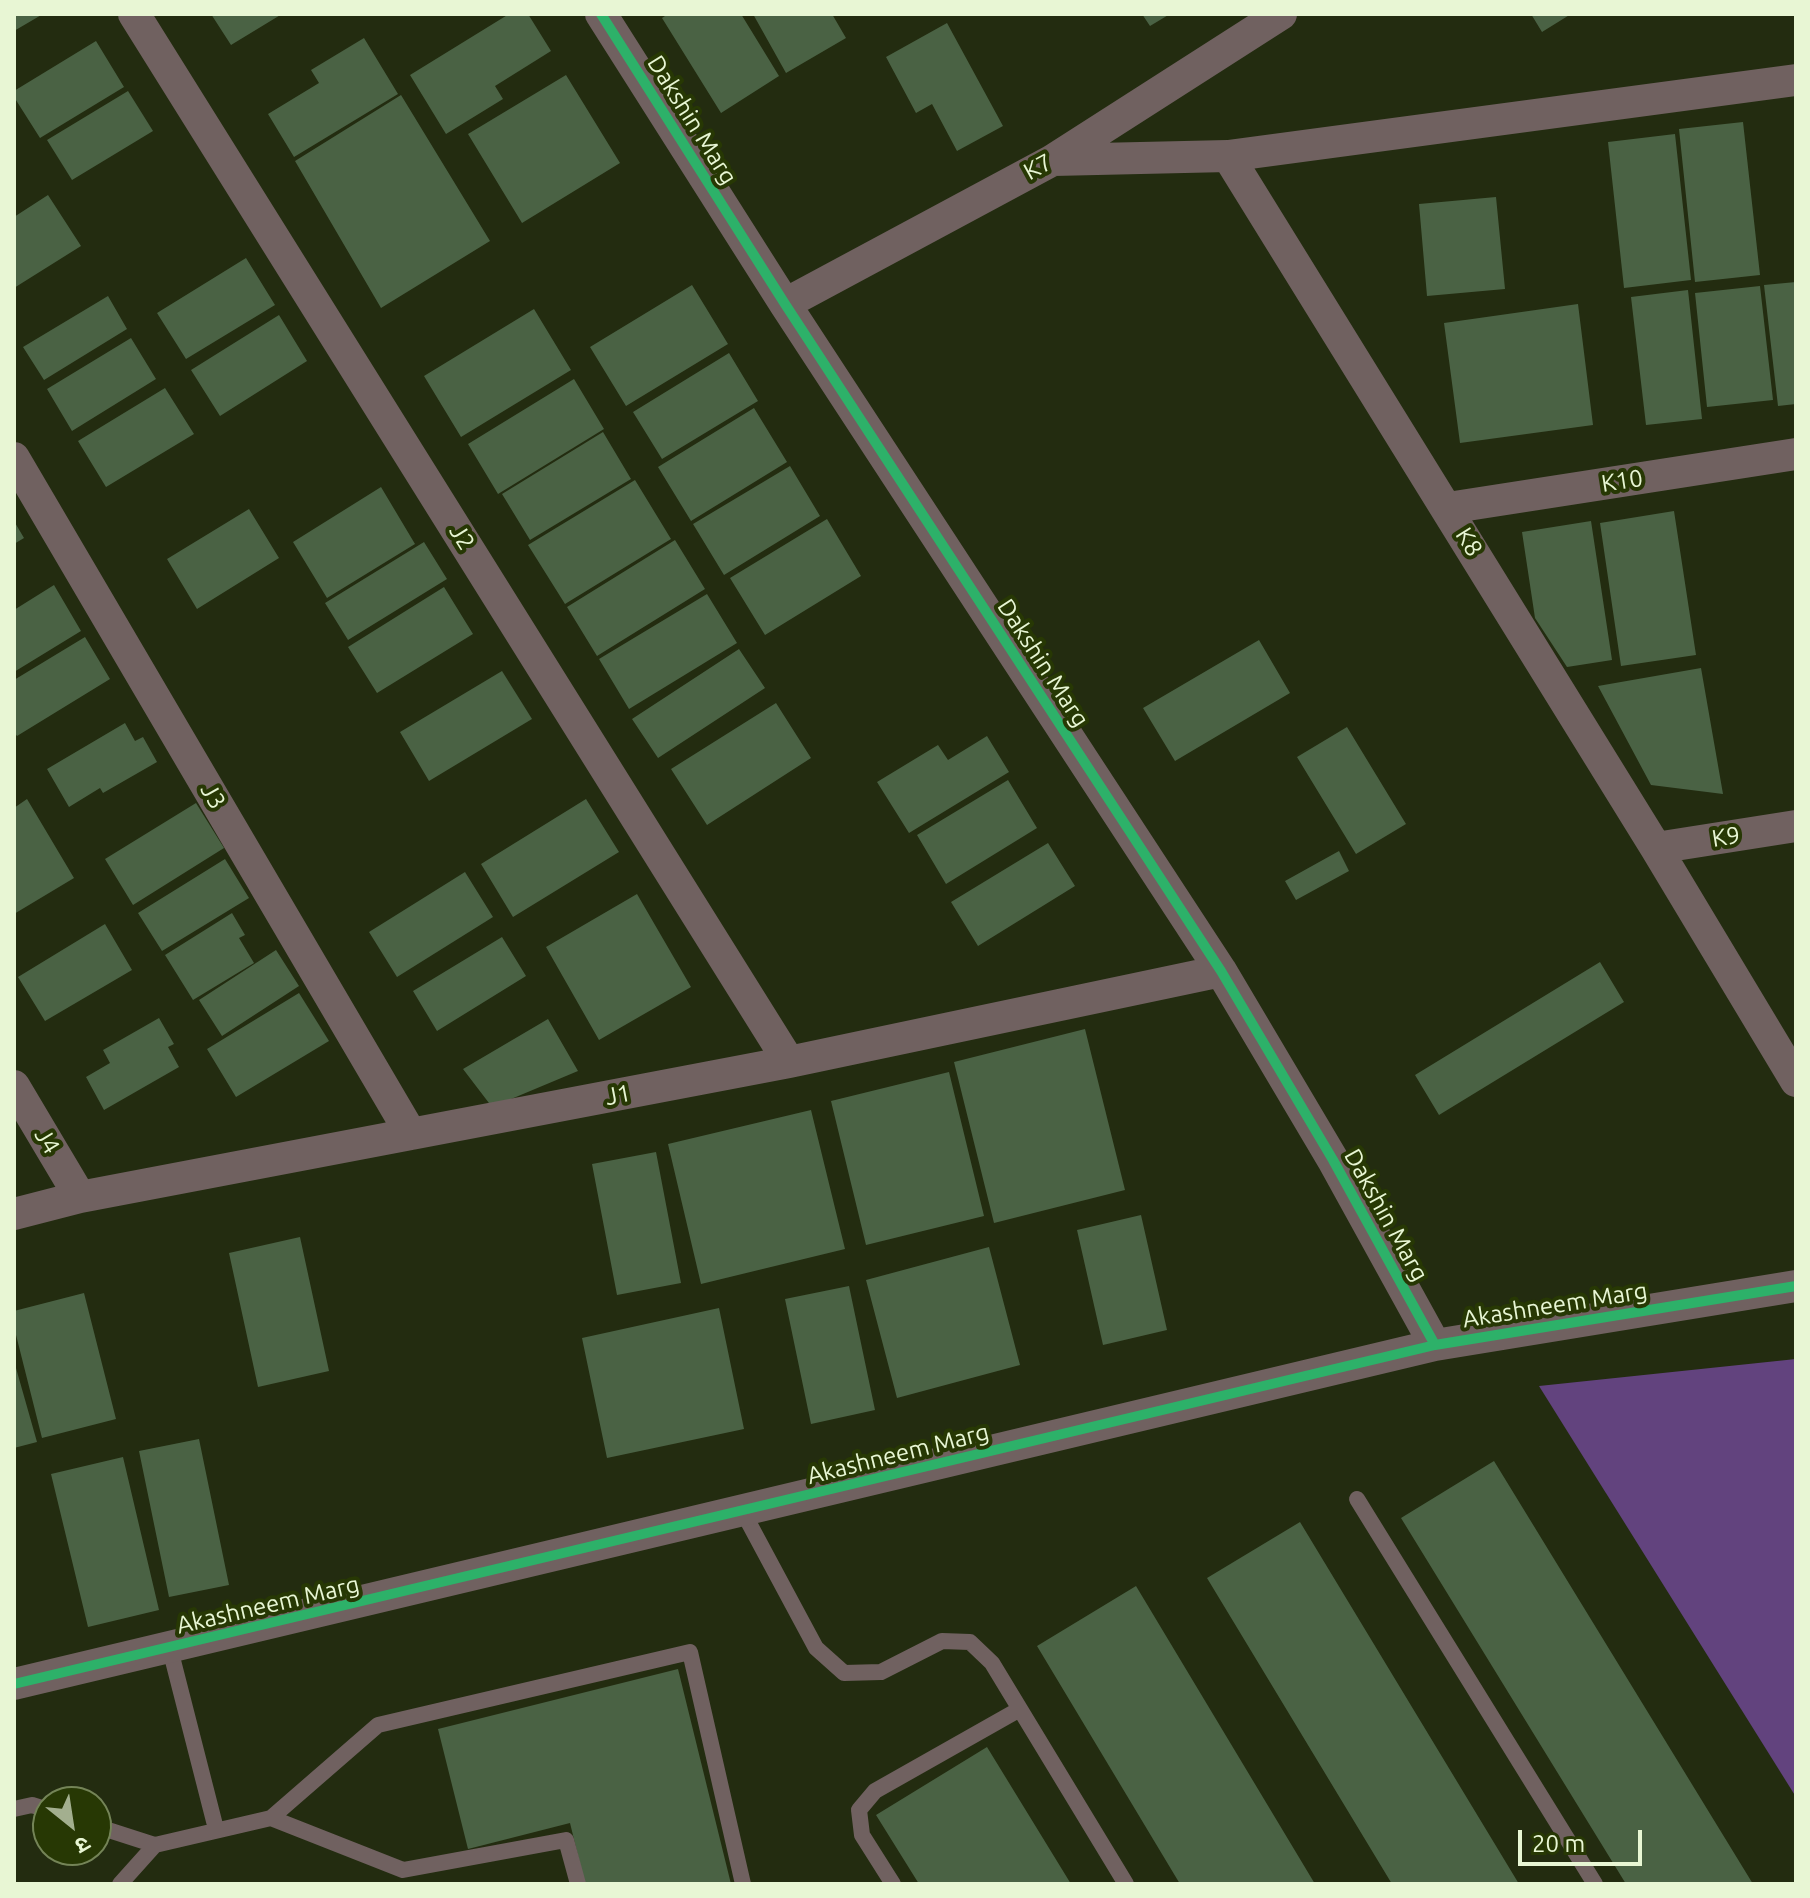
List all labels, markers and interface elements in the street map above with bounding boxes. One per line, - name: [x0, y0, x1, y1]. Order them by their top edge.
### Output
- street label: Dakshin Marg: [641, 50, 743, 190]
- street label: K7: [1019, 148, 1057, 186]
- street label: K10: [1599, 464, 1645, 498]
- street label: J2: [443, 519, 481, 555]
- street label: K8: [1449, 522, 1489, 562]
- street label: Dakshin Marg: [991, 594, 1095, 732]
- street label: J3: [194, 778, 232, 814]
- street label: K9: [1710, 821, 1742, 853]
- street label: J1: [603, 1078, 633, 1112]
- street label: J4: [28, 1123, 66, 1159]
- street label: Dakshin Marg: [1338, 1144, 1434, 1286]
- street label: Akashneem Marg: [1461, 1276, 1649, 1334]
- street label: Akashneem Marg: [804, 1417, 992, 1491]
- street label: Akashneem Marg: [174, 1570, 362, 1640]
- north arrow: [32, 1786, 112, 1866]
- scale bar: [1522, 1814, 1646, 1864]
- text: 20 m: [1532, 1830, 1585, 1857]
- text: उ: [71, 1831, 95, 1860]

